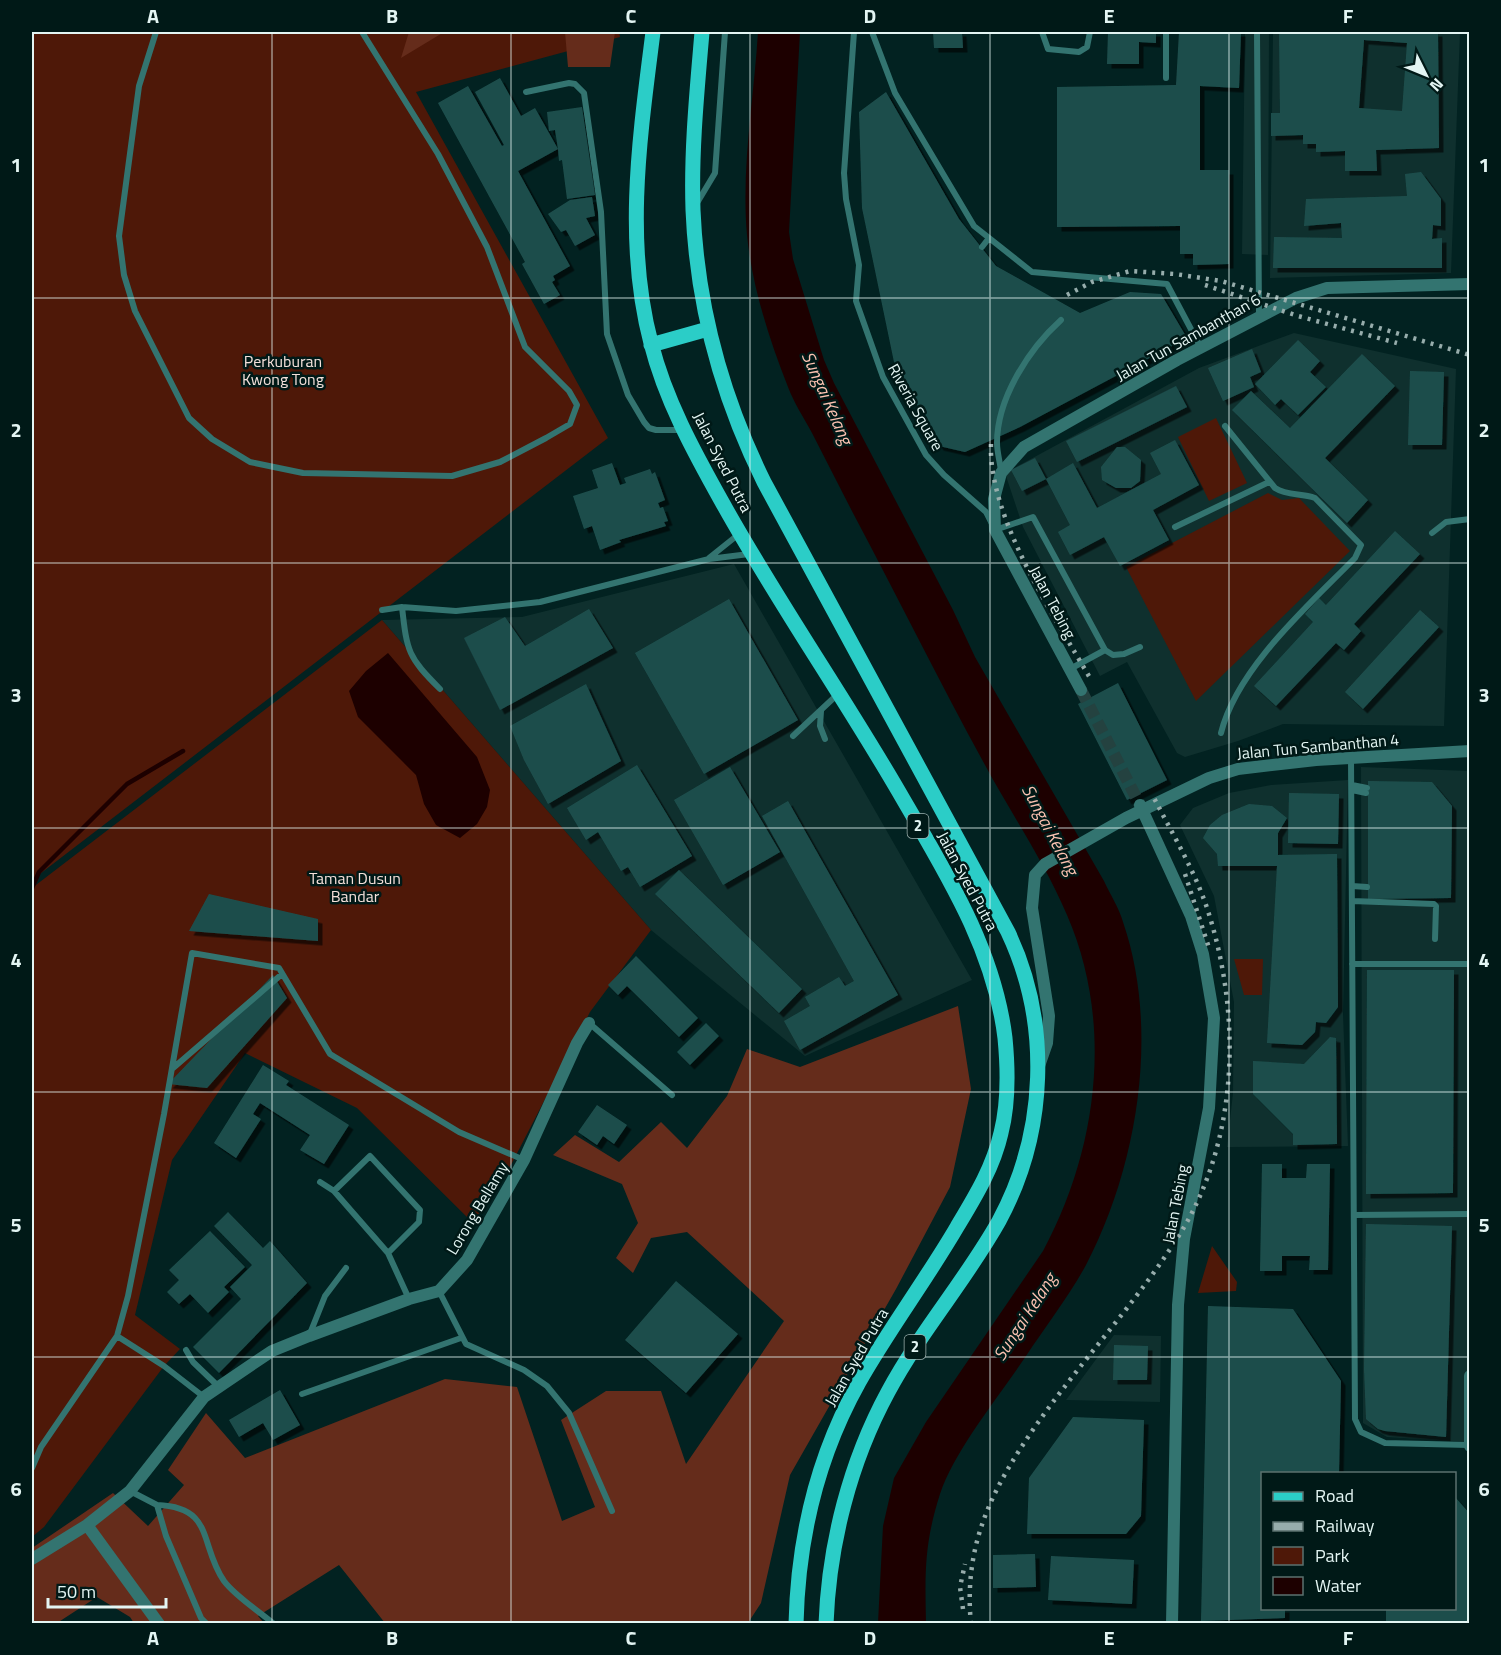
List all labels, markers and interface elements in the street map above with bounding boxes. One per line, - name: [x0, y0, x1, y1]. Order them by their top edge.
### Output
- text: A: [147, 0, 159, 31]
- text: B: [386, 0, 398, 31]
- text: C: [626, 0, 637, 31]
- text: D: [864, 0, 876, 31]
- text: E: [1103, 0, 1115, 31]
- text: F: [1343, 0, 1354, 31]
- north arrow: [1396, 45, 1456, 105]
- text: N: [1424, 73, 1450, 97]
- text: 1: [10, 149, 22, 180]
- text: 1: [1478, 149, 1490, 180]
- street label: Jalan Tun Sambanthan 6: [1111, 287, 1265, 387]
- water label: Sungai Kelang: [795, 347, 861, 451]
- park label: Perkuburan Kwong Tong: [242, 349, 324, 391]
- street label: Riveria Square: [882, 359, 950, 455]
- street label: Jalan Syed Putra: [687, 408, 759, 516]
- text: 2: [10, 414, 22, 445]
- text: 2: [1478, 414, 1490, 445]
- street label: Jalan Tebing: [1024, 561, 1082, 643]
- text: 3: [10, 679, 22, 710]
- text: 3: [1478, 679, 1490, 710]
- street label: Jalan Tun Sambanthan 4: [1236, 727, 1400, 765]
- water label: Sungai Kelang: [1015, 779, 1087, 882]
- road number: 2: [908, 814, 928, 838]
- street label: Jalan Syed Putra: [932, 827, 1004, 935]
- park label: Taman Dusun Bandar: [309, 866, 401, 908]
- text: 4: [10, 944, 22, 975]
- text: 4: [1478, 944, 1490, 975]
- street label: Lorong Bellamy: [440, 1157, 514, 1259]
- street label: Jalan Tebing: [1156, 1162, 1194, 1246]
- text: 5: [10, 1209, 22, 1240]
- text: 5: [1478, 1209, 1490, 1240]
- water label: Sungai Kelang: [986, 1265, 1064, 1366]
- street label: Jalan Syed Putra: [818, 1303, 894, 1411]
- road number: 2: [904, 1335, 926, 1359]
- legend: [1261, 1472, 1456, 1610]
- text: 6: [10, 1473, 22, 1504]
- text: 6: [1478, 1473, 1490, 1504]
- text: Road: [1315, 1482, 1354, 1509]
- text: Railway: [1315, 1512, 1375, 1539]
- text: Park: [1315, 1542, 1350, 1569]
- scale bar: [48, 1571, 166, 1609]
- text: Water: [1315, 1572, 1361, 1599]
- text: 50 m: [57, 1578, 96, 1605]
- text: A: [147, 1622, 159, 1653]
- text: B: [386, 1622, 398, 1653]
- text: C: [626, 1622, 637, 1653]
- text: D: [864, 1622, 876, 1653]
- text: E: [1103, 1622, 1115, 1653]
- text: F: [1343, 1622, 1354, 1653]

